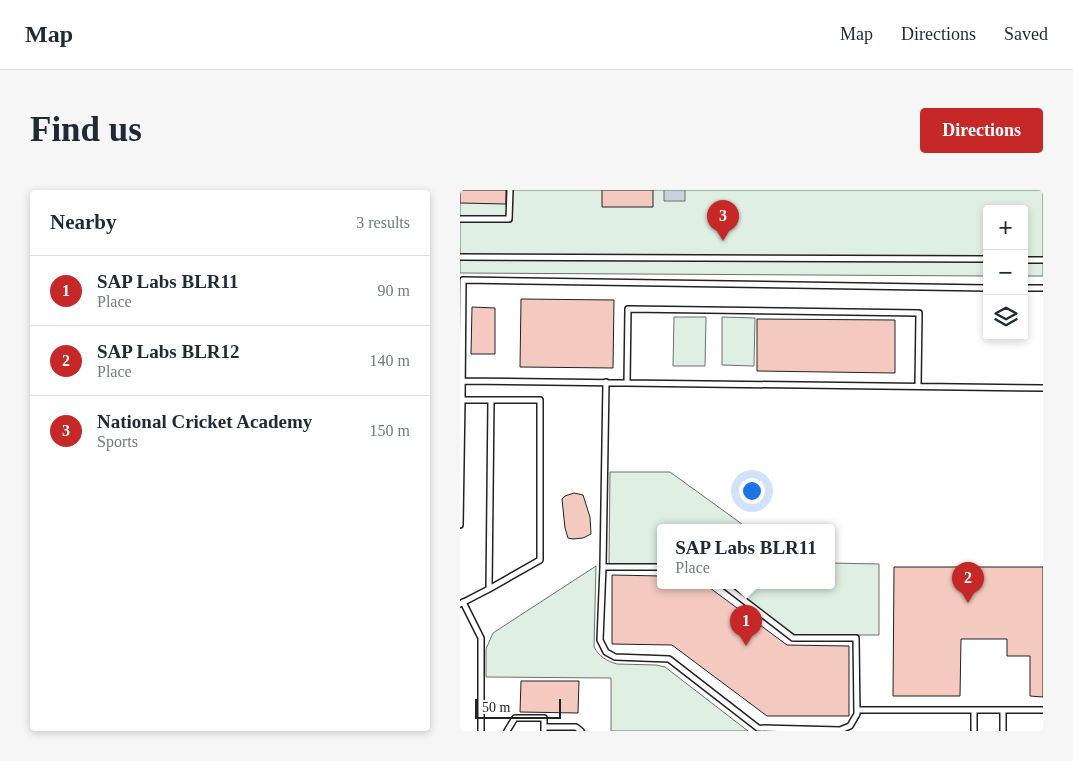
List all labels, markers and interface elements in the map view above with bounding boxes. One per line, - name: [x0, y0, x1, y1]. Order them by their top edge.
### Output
- text: Map: [25, 21, 73, 47]
- text: Map: [840, 24, 873, 44]
- text: Directions: [901, 24, 976, 44]
- text: Saved: [1004, 24, 1048, 44]
- button: Directions: [920, 108, 1043, 153]
- text: Find us: [30, 110, 142, 149]
- pin: 3: [707, 200, 739, 241]
- map controls: [983, 205, 1028, 340]
- button: +: [983, 205, 1028, 250]
- text: Nearby: [50, 210, 117, 234]
- text: 3 results: [356, 214, 410, 231]
- button: −: [983, 250, 1028, 295]
- text: SAP Labs BLR11: [97, 271, 239, 292]
- text: 1: [62, 282, 70, 299]
- text: 90 m: [378, 282, 410, 299]
- text: Place: [97, 293, 132, 310]
- button: layers: [983, 295, 1028, 340]
- text: SAP Labs BLR12: [97, 341, 240, 362]
- text: 2: [62, 352, 70, 369]
- text: 140 m: [370, 352, 410, 369]
- text: Place: [97, 363, 132, 380]
- text: National Cricket Academy: [97, 411, 312, 432]
- text: 3: [62, 422, 70, 439]
- text: 150 m: [370, 422, 410, 439]
- text: Sports: [97, 433, 138, 450]
- your location: [739, 478, 765, 504]
- popup: [657, 524, 835, 589]
- text: SAP Labs BLR11: [675, 537, 817, 558]
- text: Place: [675, 559, 710, 576]
- pin: 2: [952, 562, 984, 603]
- pin: 1: [730, 605, 762, 646]
- scale bar: [475, 696, 561, 719]
- text: 50 m: [482, 700, 510, 715]

